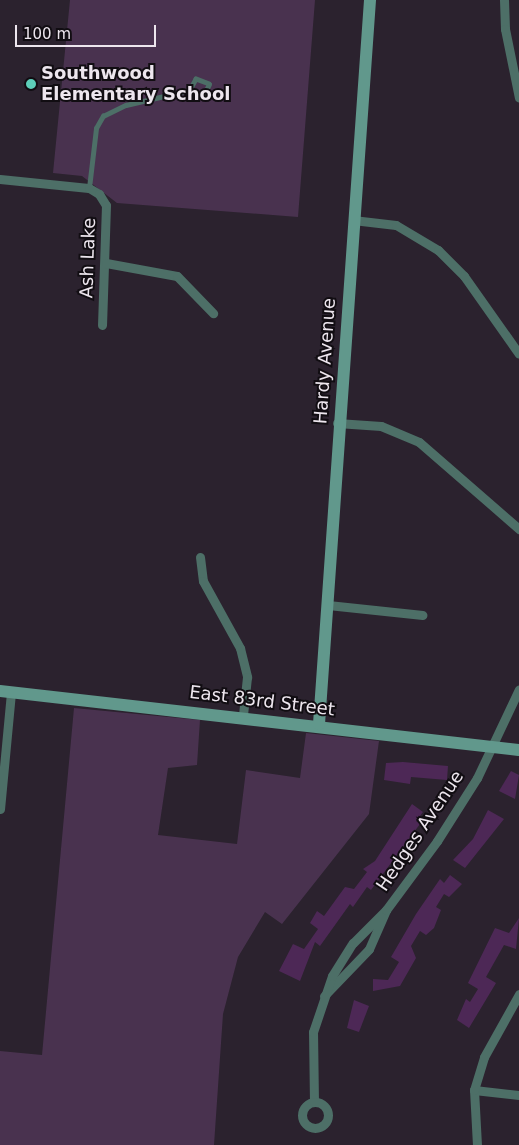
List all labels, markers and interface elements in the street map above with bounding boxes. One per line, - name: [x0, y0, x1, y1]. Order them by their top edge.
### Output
- scale bar: [18, 15, 159, 47]
- text: 100 m: [23, 25, 71, 43]
- place label: Southwood Elementary School: [41, 63, 230, 106]
- marker: Southwood Elementary School: [25, 78, 37, 90]
- street label: Ash Lake: [76, 217, 100, 299]
- street label: Hardy Avenue: [310, 297, 340, 425]
- street label: East 83rd Street: [188, 681, 336, 721]
- street label: Hedges Avenue: [372, 767, 468, 895]

